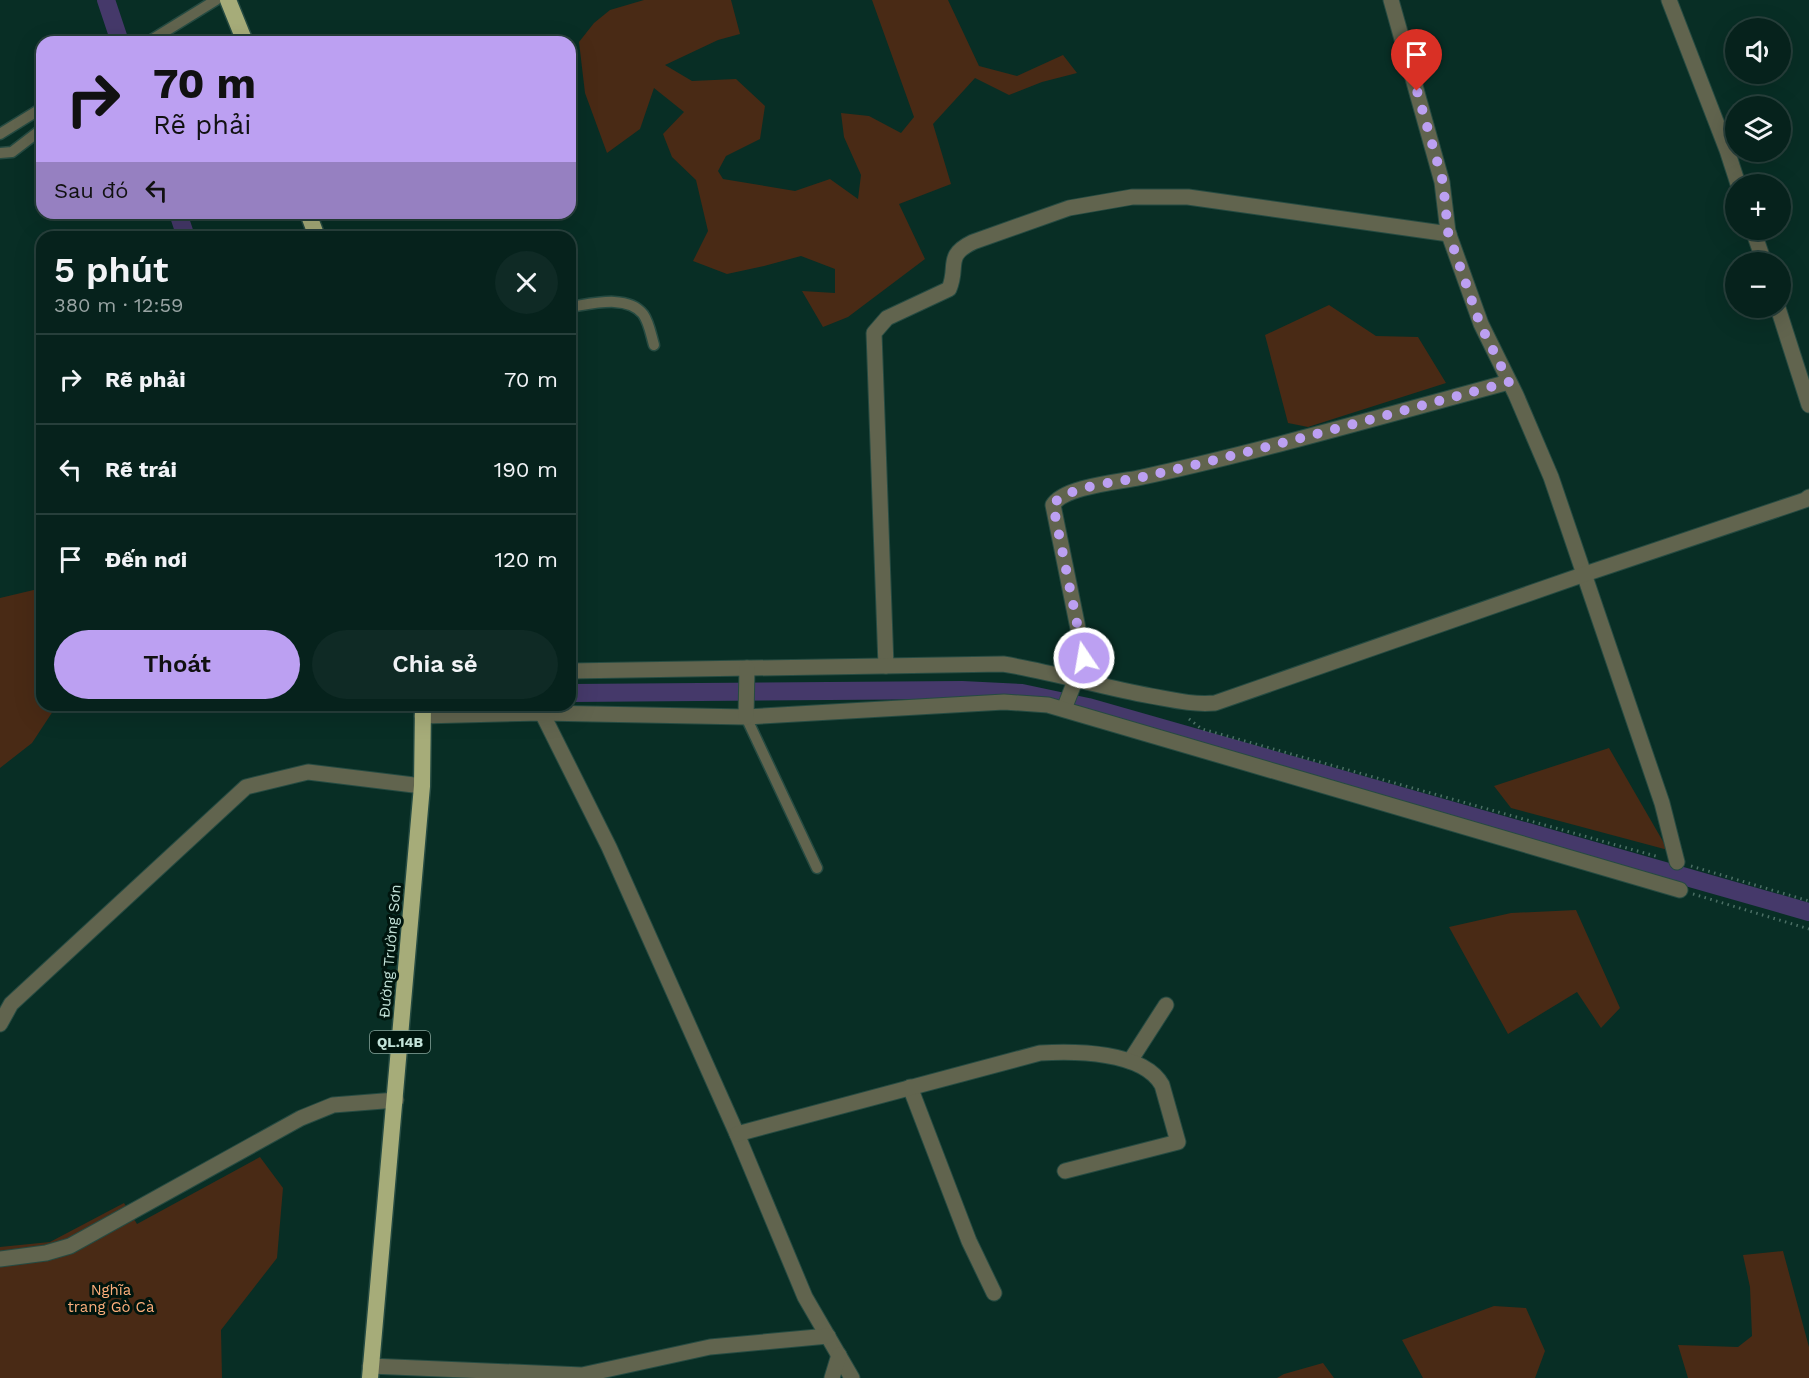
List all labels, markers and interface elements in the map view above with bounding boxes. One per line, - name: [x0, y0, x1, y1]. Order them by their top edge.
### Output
- map controls: [1725, 18, 1791, 318]
- button: sound: [1725, 18, 1791, 84]
- pin: [1391, 29, 1442, 91]
- icon: arrive: [1400, 38, 1433, 71]
- text: 70 m: [153, 59, 256, 108]
- icon: right: [54, 60, 132, 138]
- button: layers: [1725, 96, 1791, 162]
- text: Rẽ phải: [153, 109, 251, 141]
- icon: left: [140, 174, 173, 207]
- button: +: [1725, 174, 1791, 240]
- text: Sau đó: [54, 178, 128, 203]
- text: 5 phút: [54, 249, 169, 291]
- button: close: [495, 251, 558, 314]
- button: −: [1725, 252, 1791, 318]
- text: 380 m · 12:59: [54, 293, 183, 317]
- icon: right: [54, 363, 87, 396]
- text: Rẽ phải: [105, 367, 186, 392]
- text: 70 m: [504, 367, 558, 392]
- icon: left: [54, 453, 87, 486]
- text: Rẽ trái: [105, 457, 177, 482]
- text: 190 m: [494, 457, 558, 482]
- icon: arrive: [54, 543, 87, 576]
- text: Đến nơi: [105, 547, 187, 572]
- text: 120 m: [494, 547, 558, 572]
- position arrow: [1052, 626, 1116, 690]
- button: Thoát: [54, 630, 300, 699]
- button: Chia sẻ: [312, 630, 558, 699]
- street label: Đường Trường Sơn: [375, 883, 405, 1019]
- road number: QL.14B: [370, 1031, 430, 1053]
- park label: Nghĩa trang Gò Cà: [68, 1281, 155, 1316]

